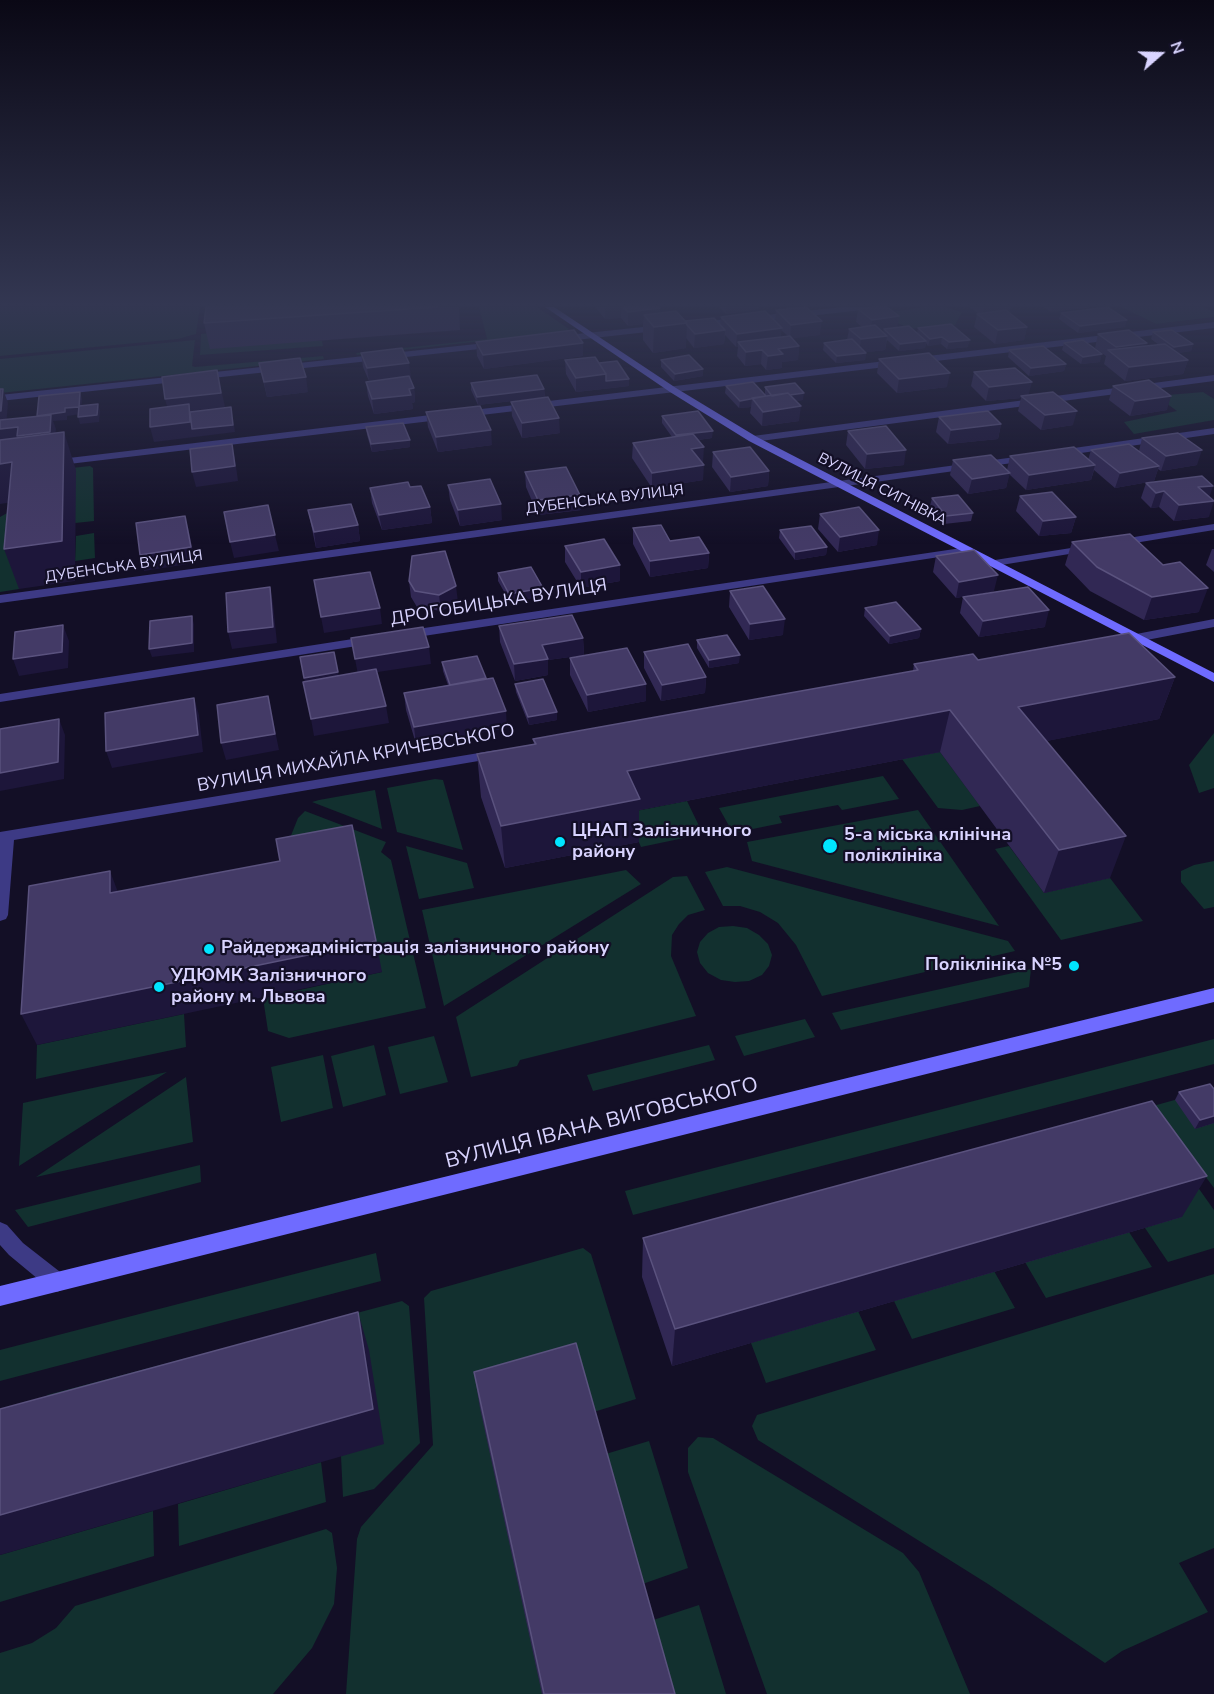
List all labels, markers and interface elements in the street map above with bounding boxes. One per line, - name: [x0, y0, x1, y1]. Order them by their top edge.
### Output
- north arrow: [1130, 24, 1190, 84]
- text: N: [1165, 38, 1189, 57]
- street label: ВУЛИЦЯ СИГНІВКА: [815, 450, 949, 530]
- street label: ДУБЕНСЬКА ВУЛИЦЯ: [525, 481, 685, 519]
- street label: ДУБЕНСЬКА ВУЛИЦЯ: [44, 547, 204, 587]
- street label: ДРОГОБИЦЬКА ВУЛИЦЯ: [389, 575, 609, 631]
- street label: ВУЛИЦЯ МИХАЙЛА КРИЧЕВСЬКОГО: [195, 720, 517, 798]
- place label: ЦНАП Залізничного району: [572, 821, 752, 864]
- place label: 5-а міська клінічна поліклініка: [844, 825, 1011, 868]
- marker: ЦНАП Залізничного району: [553, 835, 567, 849]
- marker: 5-а міська клінічна поліклініка: [821, 837, 839, 855]
- place label: Райдержадміністрація залізничного району: [221, 938, 609, 960]
- marker: Райдержадміністрація залізничного району: [202, 942, 216, 956]
- place label: Поліклініка №5: [925, 955, 1062, 977]
- marker: Поліклініка №5: [1067, 959, 1081, 973]
- place label: УДЮМК Залізничного району м. Львова: [171, 966, 367, 1008]
- marker: УДЮМК Залізничного району м. Львова: [152, 980, 166, 994]
- street label: ВУЛИЦЯ ІВАНА ВИГОВСЬКОГО: [443, 1073, 761, 1175]

